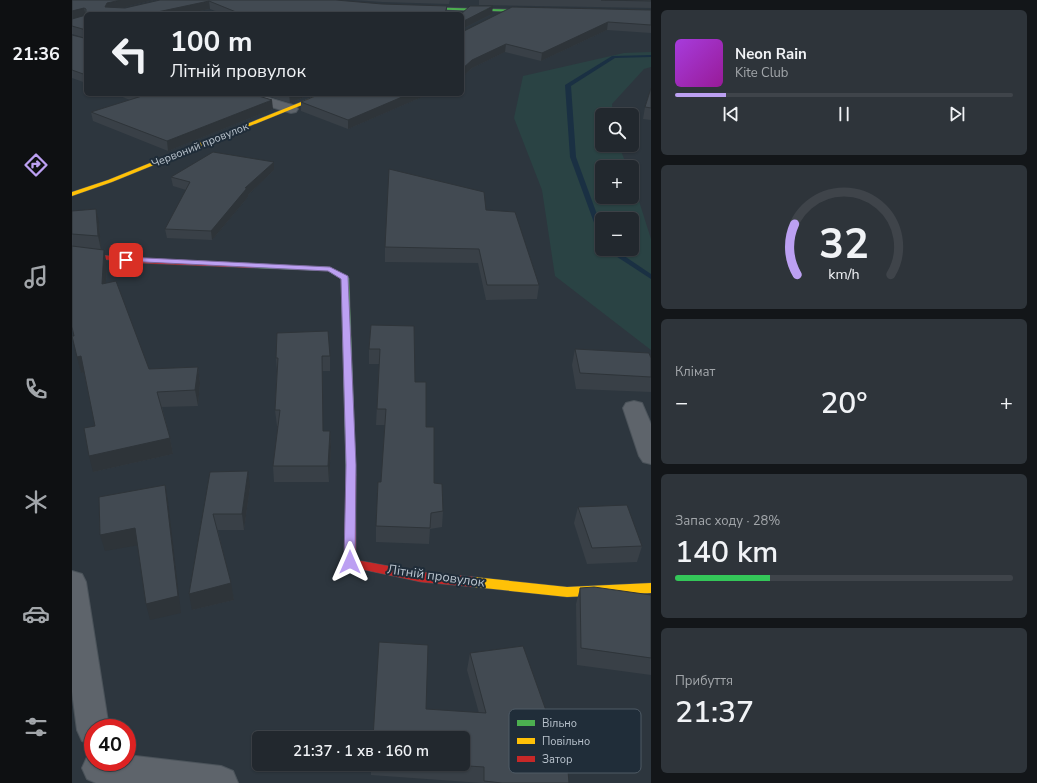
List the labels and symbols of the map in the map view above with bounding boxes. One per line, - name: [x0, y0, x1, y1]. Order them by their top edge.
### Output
- street label: Червоний провулок: [149, 119, 251, 171]
- pin: [109, 243, 143, 277]
- position arrow: [329, 541, 371, 583]
- street label: Літній провулок: [386, 560, 486, 592]
- legend: [509, 709, 641, 773]
- text: Вільно: [542, 716, 577, 731]
- speed limit sign: 40: [84, 719, 136, 771]
- text: Повільно: [542, 734, 590, 749]
- text: Затор: [542, 752, 573, 767]

